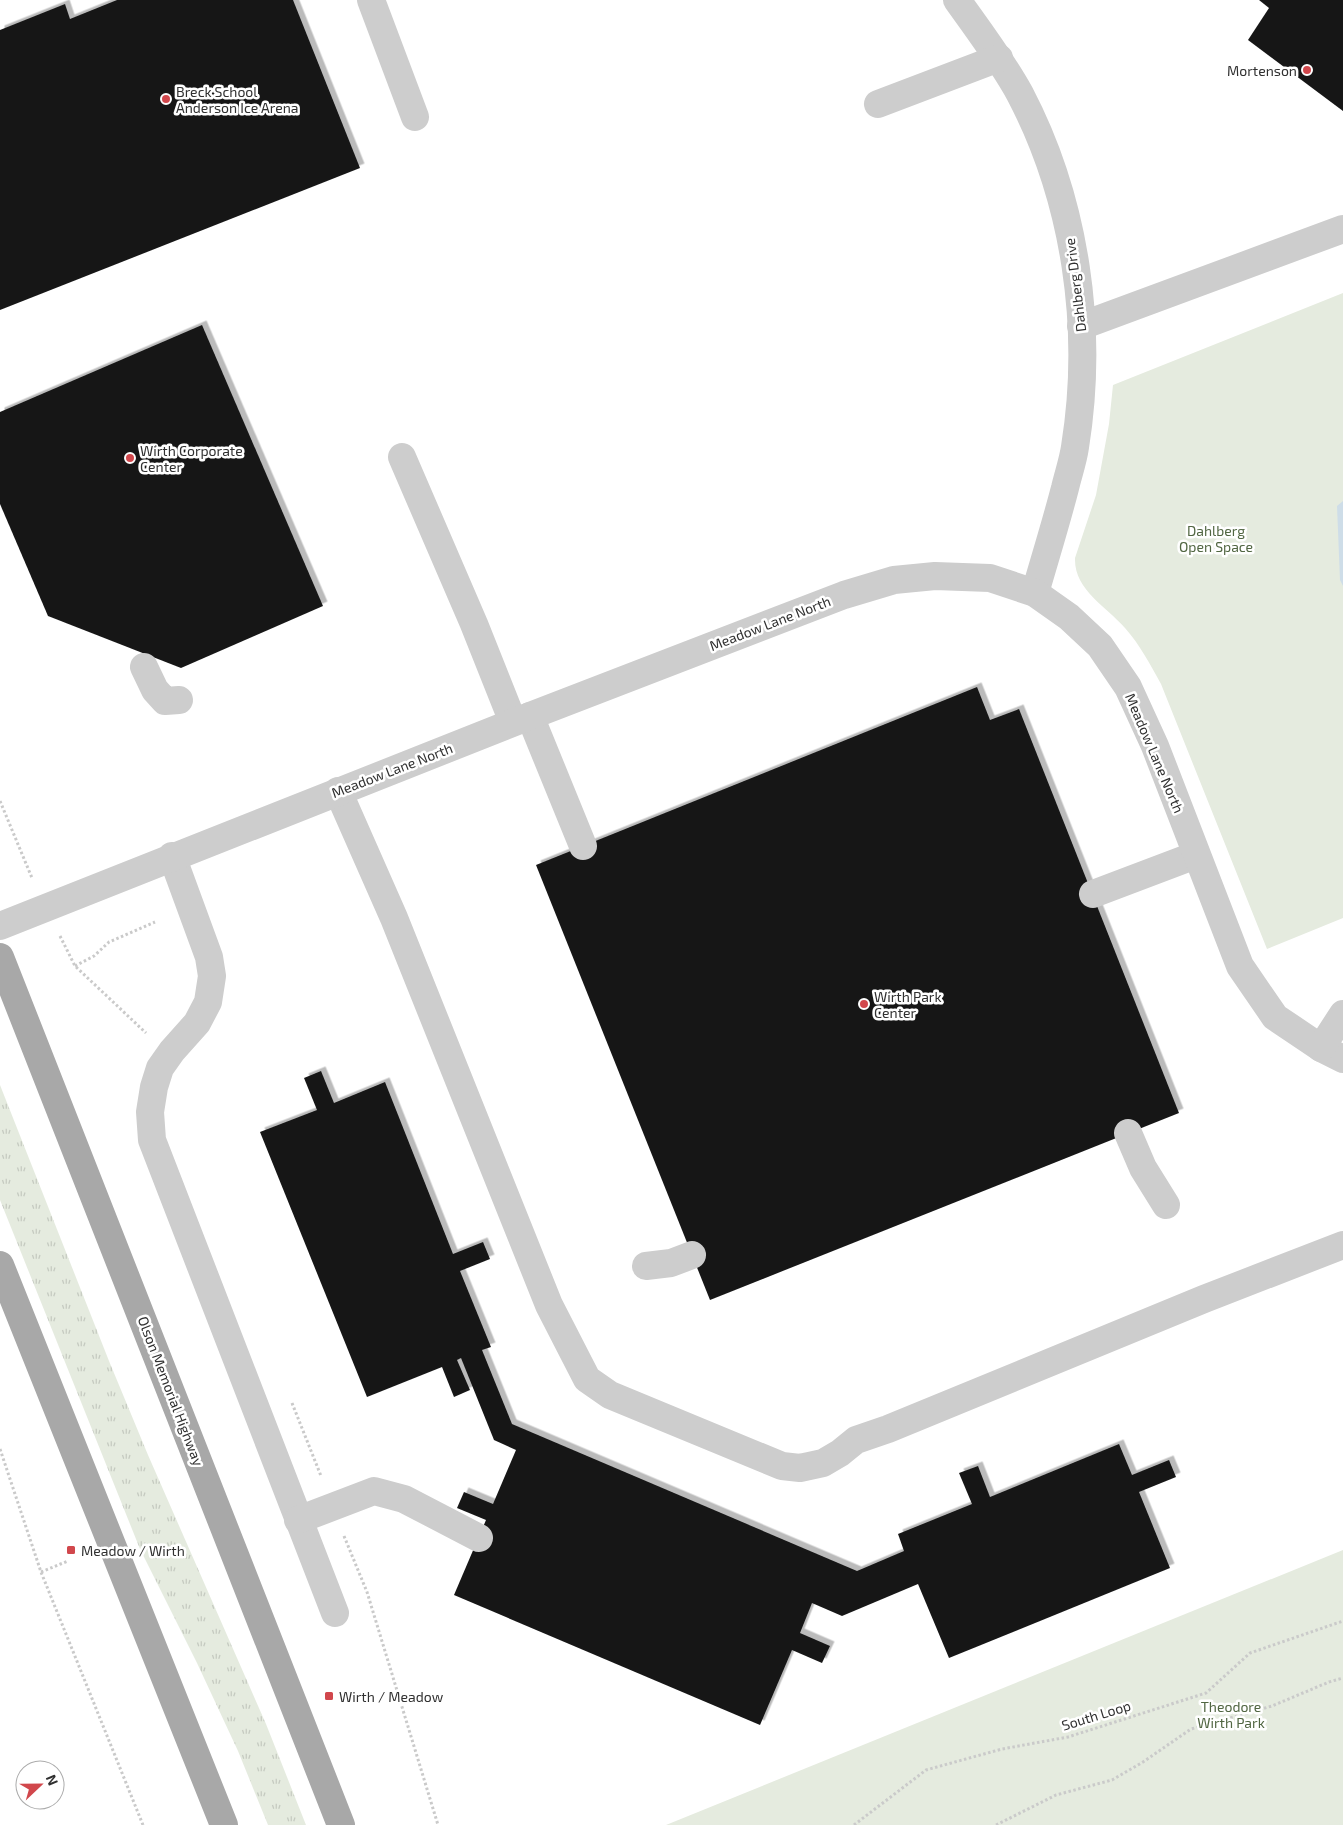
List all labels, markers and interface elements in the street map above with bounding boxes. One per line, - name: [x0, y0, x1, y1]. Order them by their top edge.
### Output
- place label: Mortenson: [1227, 62, 1297, 79]
- marker: Mortenson: [1301, 64, 1313, 76]
- place label: Breck School Anderson Ice Arena: [176, 83, 299, 116]
- marker: Breck School Anderson Ice Arena: [160, 93, 172, 105]
- street label: Dahlberg Drive: [1061, 237, 1089, 333]
- place label: Wirth Corporate Center: [140, 442, 243, 475]
- marker: Wirth Corporate Center: [124, 452, 136, 464]
- park label: Dahlberg Open Space: [1179, 522, 1253, 555]
- street label: Meadow Lane North: [707, 592, 833, 654]
- street label: Meadow Lane North: [1122, 691, 1188, 815]
- street label: Meadow Lane North: [329, 739, 455, 801]
- place label: Wirth Park Center: [874, 988, 942, 1021]
- marker: Wirth Park Center: [858, 998, 870, 1010]
- street label: Olson Memorial Highway: [135, 1314, 208, 1469]
- place label: Meadow / Wirth: [81, 1542, 185, 1559]
- marker: Meadow / Wirth: [65, 1544, 77, 1556]
- place label: Wirth / Meadow: [339, 1688, 444, 1705]
- marker: Wirth / Meadow: [323, 1690, 335, 1702]
- street label: South Loop: [1059, 1696, 1133, 1734]
- park label: Theodore Wirth Park: [1197, 1698, 1265, 1731]
- north arrow: [15, 1760, 65, 1810]
- text: N: [43, 1772, 62, 1788]

